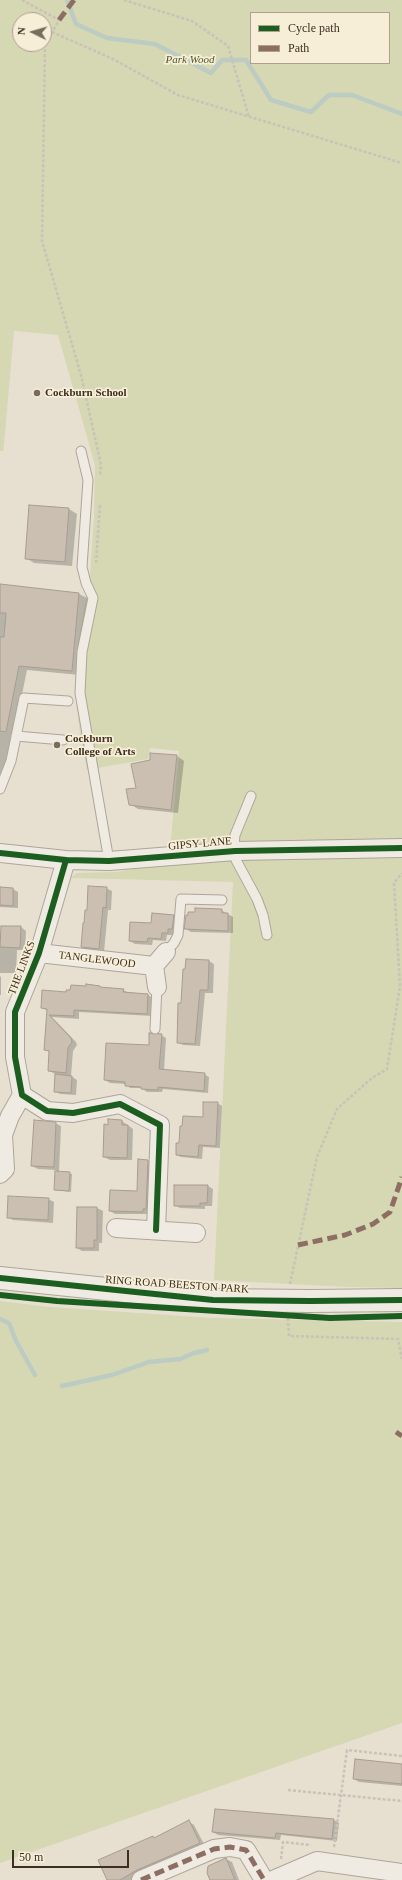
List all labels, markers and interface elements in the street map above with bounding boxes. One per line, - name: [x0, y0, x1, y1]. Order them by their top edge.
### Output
- north arrow: [12, 12, 52, 52]
- legend: [250, 12, 390, 64]
- text: Cycle path: [288, 21, 340, 35]
- text: N: [15, 27, 27, 36]
- text: Path: [288, 41, 309, 55]
- park label: Park Wood: [166, 53, 214, 67]
- place label: Cockburn School: [45, 386, 127, 400]
- marker: Cockburn School: [32, 388, 42, 398]
- place label: Cockburn College of Arts: [65, 732, 135, 758]
- marker: Cockburn College of Arts: [52, 740, 62, 750]
- street label: GIPSY LANE: [168, 835, 232, 853]
- street label: THE LINKS: [6, 939, 38, 997]
- street label: TANGLEWOOD: [58, 949, 136, 971]
- street label: RING ROAD BEESTON PARK: [105, 1273, 249, 1297]
- scale bar: [14, 1842, 131, 1868]
- text: 50 m: [19, 1850, 43, 1864]

